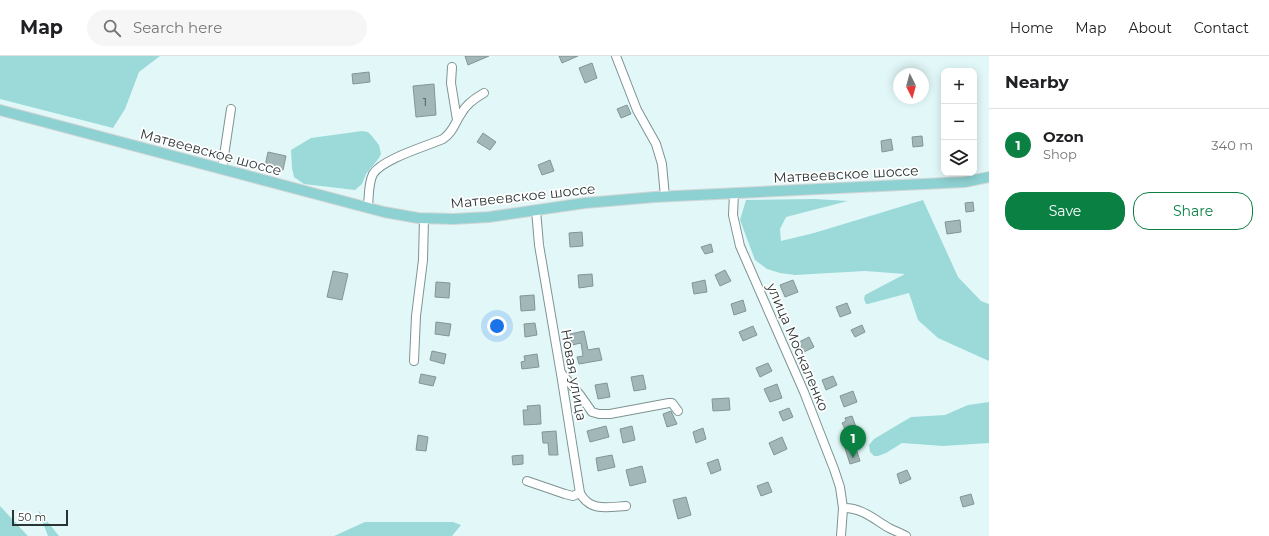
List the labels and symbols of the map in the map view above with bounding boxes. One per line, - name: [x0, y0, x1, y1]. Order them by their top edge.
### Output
- north arrow: [893, 68, 929, 104]
- house number: 1: [423, 94, 427, 109]
- street label: Матвеевское шоссе: [138, 124, 284, 180]
- street label: Матвеевское шоссе: [773, 161, 919, 187]
- street label: Матвеевское шоссе: [450, 179, 596, 213]
- street label: улица Москаленко: [762, 279, 833, 414]
- your location: [487, 316, 507, 336]
- street label: Новая улица: [557, 328, 591, 422]
- pin: 1: [840, 425, 866, 458]
- scale bar: [12, 508, 68, 527]

